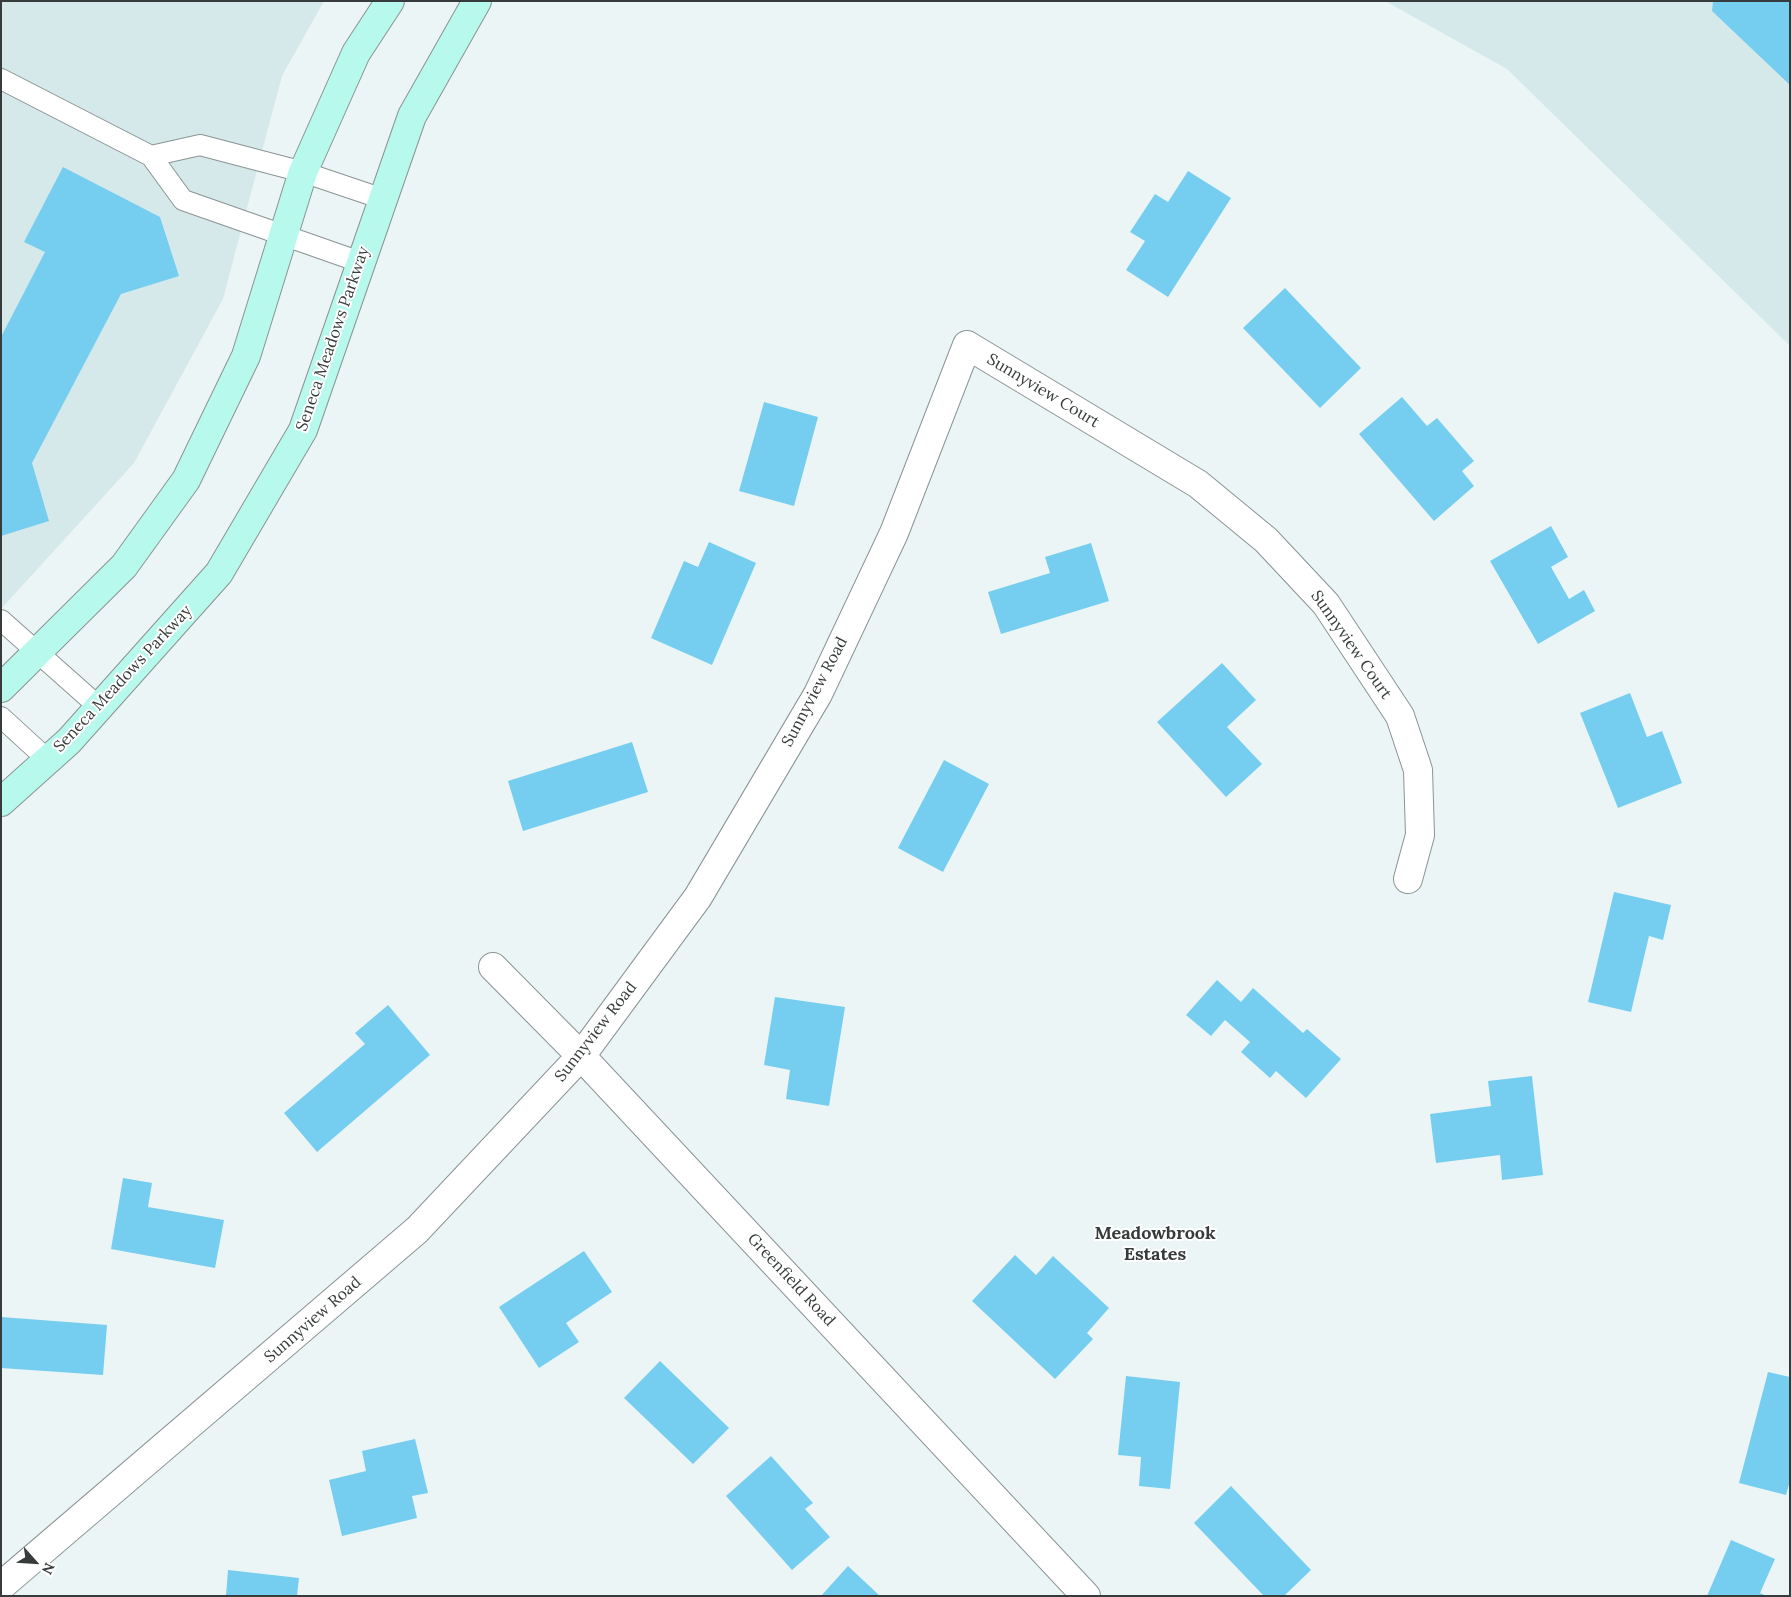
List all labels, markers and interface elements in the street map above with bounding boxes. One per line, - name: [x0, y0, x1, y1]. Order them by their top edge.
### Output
- street label: Seneca Meadows Parkway: [292, 244, 374, 434]
- street label: Sunnyview Court: [983, 350, 1103, 432]
- street label: Sunnyview Court: [1306, 587, 1396, 703]
- street label: Seneca Meadows Parkway: [50, 601, 196, 757]
- street label: Sunnyview Road: [778, 634, 852, 750]
- street label: Sunnyview Road: [551, 978, 641, 1086]
- district label: Meadowbrook Estates: [1094, 1223, 1216, 1266]
- street label: Greenfield Road: [743, 1230, 839, 1330]
- street label: Sunnyview Road: [261, 1273, 365, 1367]
- north arrow: [10, 1537, 60, 1587]
- text: N: [38, 1560, 59, 1577]

